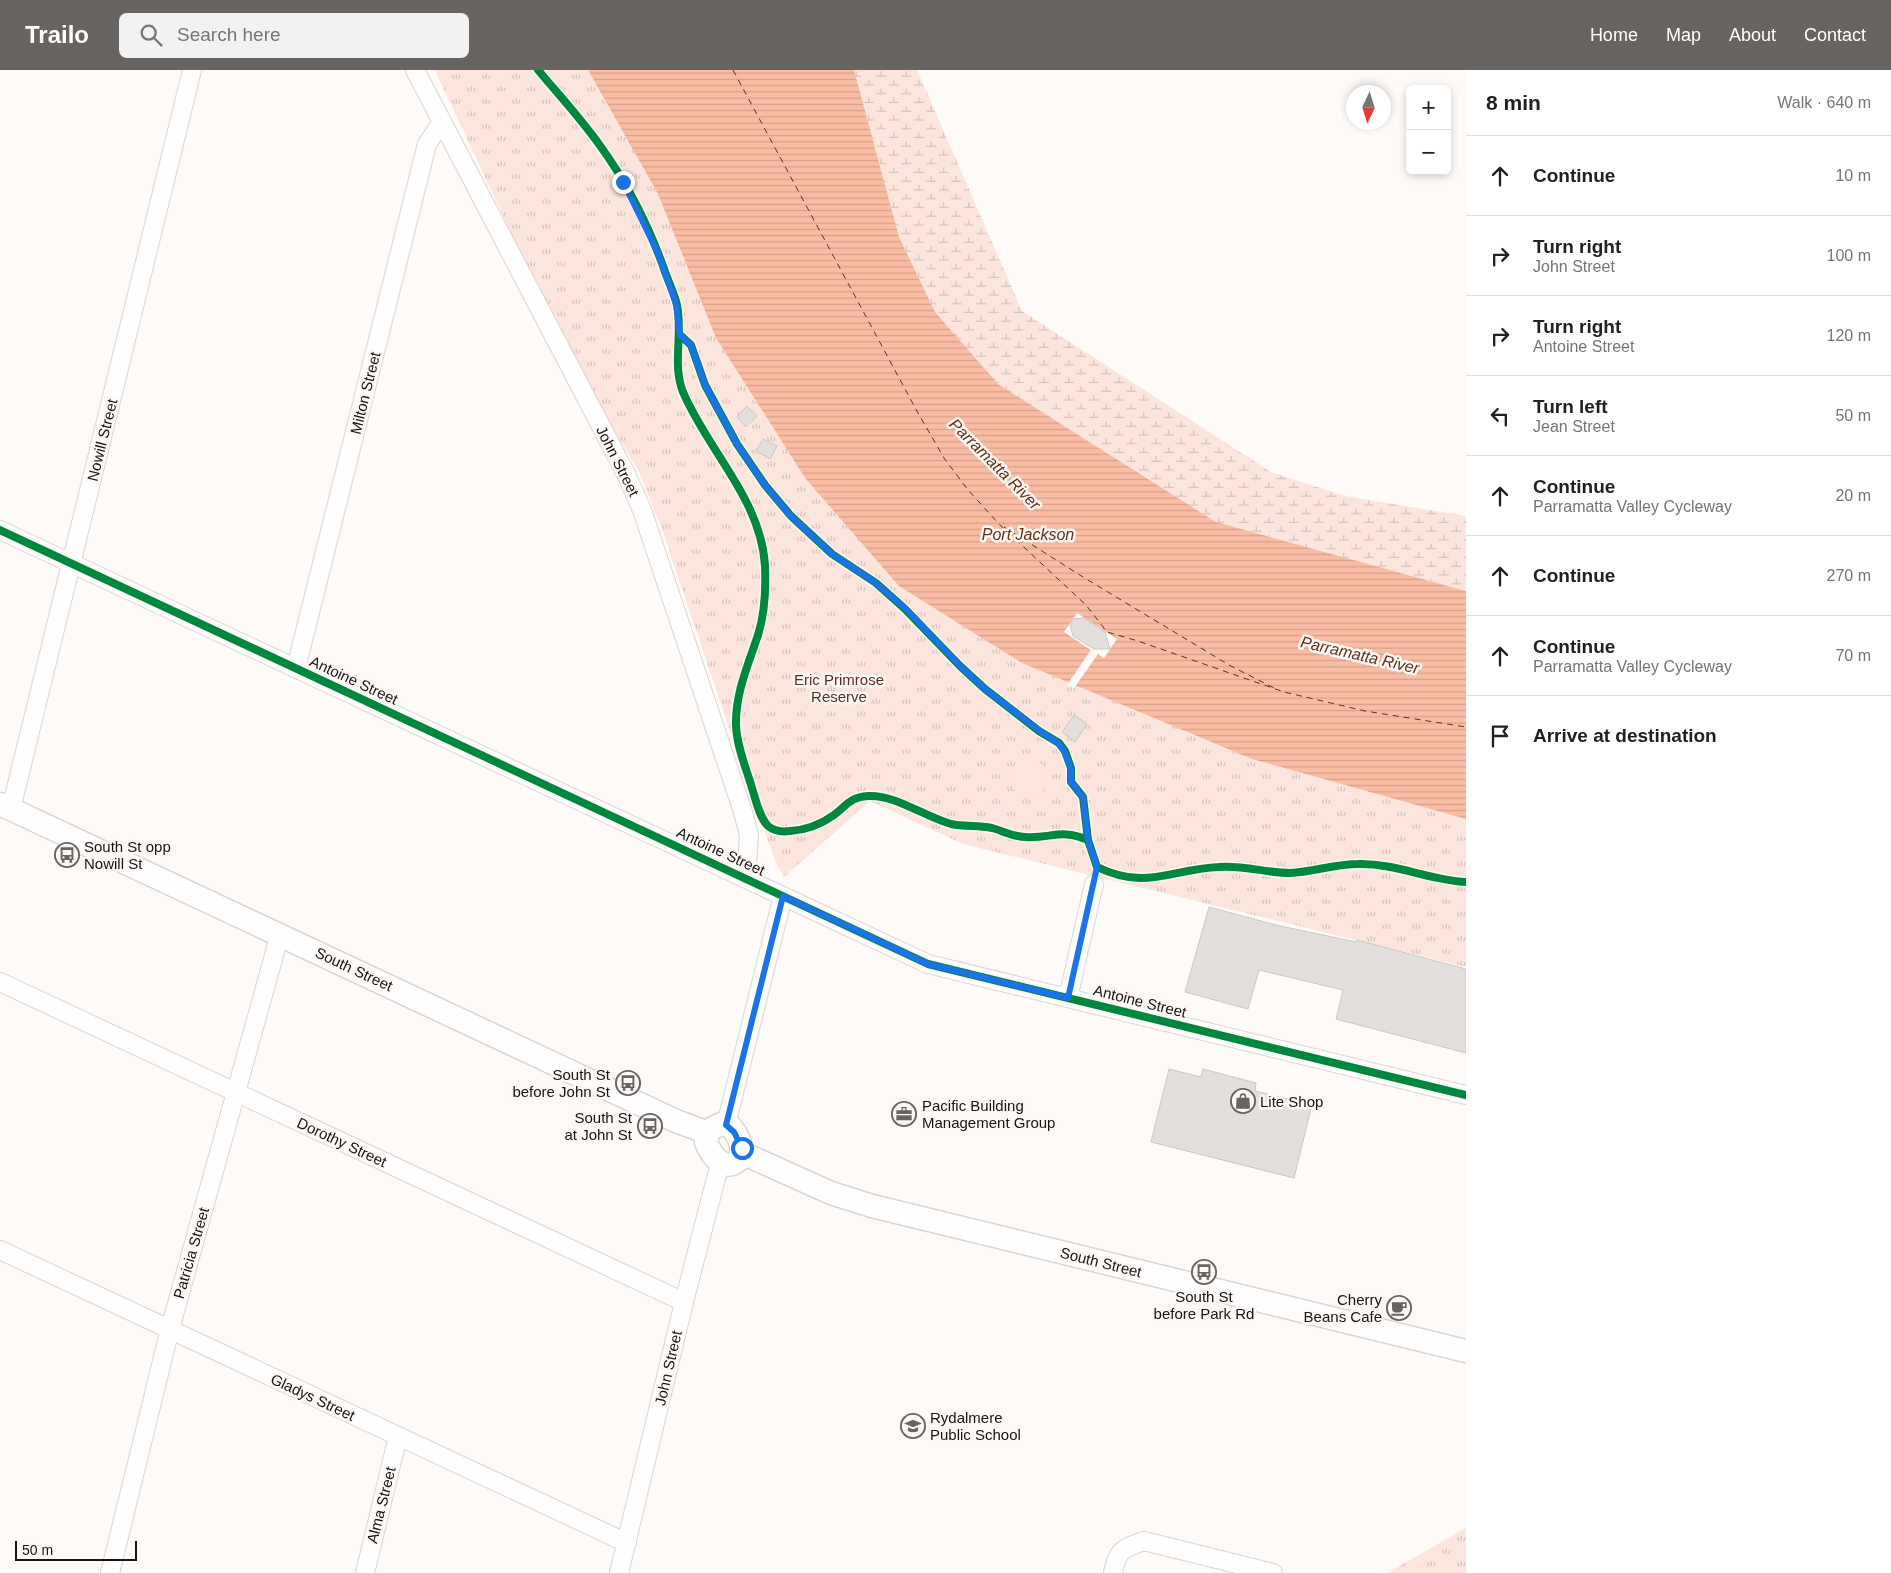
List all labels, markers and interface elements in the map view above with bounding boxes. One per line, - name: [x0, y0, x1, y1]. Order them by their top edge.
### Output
- search box: [119, 13, 469, 58]
- text: Trailo: [25, 21, 89, 48]
- icon: search: [137, 21, 165, 49]
- text: Search here: [177, 24, 281, 45]
- text: Home: [1590, 25, 1638, 45]
- text: Map: [1666, 25, 1701, 45]
- text: About: [1729, 25, 1776, 45]
- text: Contact: [1804, 25, 1866, 45]
- north arrow: [1346, 85, 1391, 130]
- map controls: [1406, 85, 1451, 175]
- button: +: [1406, 85, 1451, 130]
- text: 8 min: [1486, 91, 1541, 114]
- text: Walk · 640 m: [1777, 94, 1871, 111]
- button: −: [1406, 130, 1451, 175]
- icon: ahead: [1486, 162, 1514, 190]
- text: Continue: [1533, 165, 1615, 186]
- text: 10 m: [1835, 167, 1871, 184]
- route end: [612, 171, 635, 194]
- text: Turn right: [1533, 236, 1621, 257]
- icon: right: [1486, 242, 1514, 270]
- text: 100 m: [1827, 247, 1871, 264]
- text: John Street: [1533, 258, 1615, 275]
- text: Turn right: [1533, 316, 1621, 337]
- icon: right: [1486, 322, 1514, 350]
- text: 120 m: [1827, 327, 1871, 344]
- text: Antoine Street: [1533, 338, 1634, 355]
- street label: Milton Street: [347, 349, 384, 436]
- street label: Nowill Street: [84, 396, 121, 483]
- text: Turn left: [1533, 396, 1608, 417]
- icon: left: [1486, 402, 1514, 430]
- text: 50 m: [1835, 407, 1871, 424]
- water label: Parramatta River: [946, 415, 1044, 513]
- text: Jean Street: [1533, 418, 1615, 435]
- street label: John Street: [593, 423, 643, 500]
- text: Continue: [1533, 476, 1615, 497]
- icon: ahead: [1486, 482, 1514, 510]
- text: 20 m: [1835, 487, 1871, 504]
- text: Parramatta Valley Cycleway: [1533, 498, 1732, 515]
- water label: Port Jackson: [982, 526, 1074, 543]
- icon: ahead: [1486, 562, 1514, 590]
- text: Continue: [1533, 565, 1615, 586]
- text: 270 m: [1827, 567, 1871, 584]
- water label: Parramatta River: [1299, 633, 1421, 677]
- text: Continue: [1533, 636, 1615, 657]
- icon: ahead: [1486, 642, 1514, 670]
- text: 70 m: [1835, 647, 1871, 664]
- street label: Antoine Street: [307, 652, 401, 708]
- text: Parramatta Valley Cycleway: [1533, 658, 1732, 675]
- park label: Eric Primrose Reserve: [794, 671, 884, 705]
- icon: arrive: [1486, 722, 1514, 750]
- text: Arrive at destination: [1533, 725, 1717, 746]
- street label: Antoine Street: [674, 823, 768, 879]
- place label: South St opp Nowill St: [84, 838, 171, 872]
- bus stop icon: South St opp Nowill St: [54, 842, 80, 868]
- street label: South Street: [313, 944, 396, 995]
- street label: Antoine Street: [1092, 981, 1189, 1021]
- place label: South St before John St: [512, 1066, 611, 1100]
- bus stop icon: South St before John St: [615, 1070, 641, 1096]
- shop icon: Lite Shop: [1230, 1088, 1256, 1114]
- place label: Lite Shop: [1260, 1093, 1323, 1110]
- place label: Pacific Building Management Group: [922, 1097, 1055, 1131]
- office icon: Pacific Building Management Group: [891, 1101, 917, 1127]
- place label: South St at John St: [564, 1109, 633, 1143]
- bus stop icon: South St at John St: [637, 1113, 663, 1139]
- street label: Dorothy Street: [295, 1114, 390, 1170]
- route start: [731, 1137, 754, 1160]
- street label: Patricia Street: [170, 1205, 212, 1301]
- street label: South Street: [1058, 1244, 1144, 1281]
- bus stop icon: South St before Park Rd: [1191, 1259, 1217, 1285]
- place label: South St before Park Rd: [1154, 1288, 1254, 1322]
- place label: Cherry Beans Cafe: [1304, 1291, 1382, 1325]
- cafe icon: Cherry Beans Cafe: [1386, 1295, 1412, 1321]
- street label: John Street: [651, 1328, 685, 1407]
- street label: Gladys Street: [268, 1370, 359, 1424]
- place label: Rydalmere Public School: [930, 1409, 1021, 1443]
- school or university icon: Rydalmere Public School: [900, 1413, 926, 1439]
- street label: Alma Street: [363, 1464, 399, 1545]
- scale bar: [15, 1538, 138, 1561]
- text: 50 m: [22, 1542, 53, 1558]

